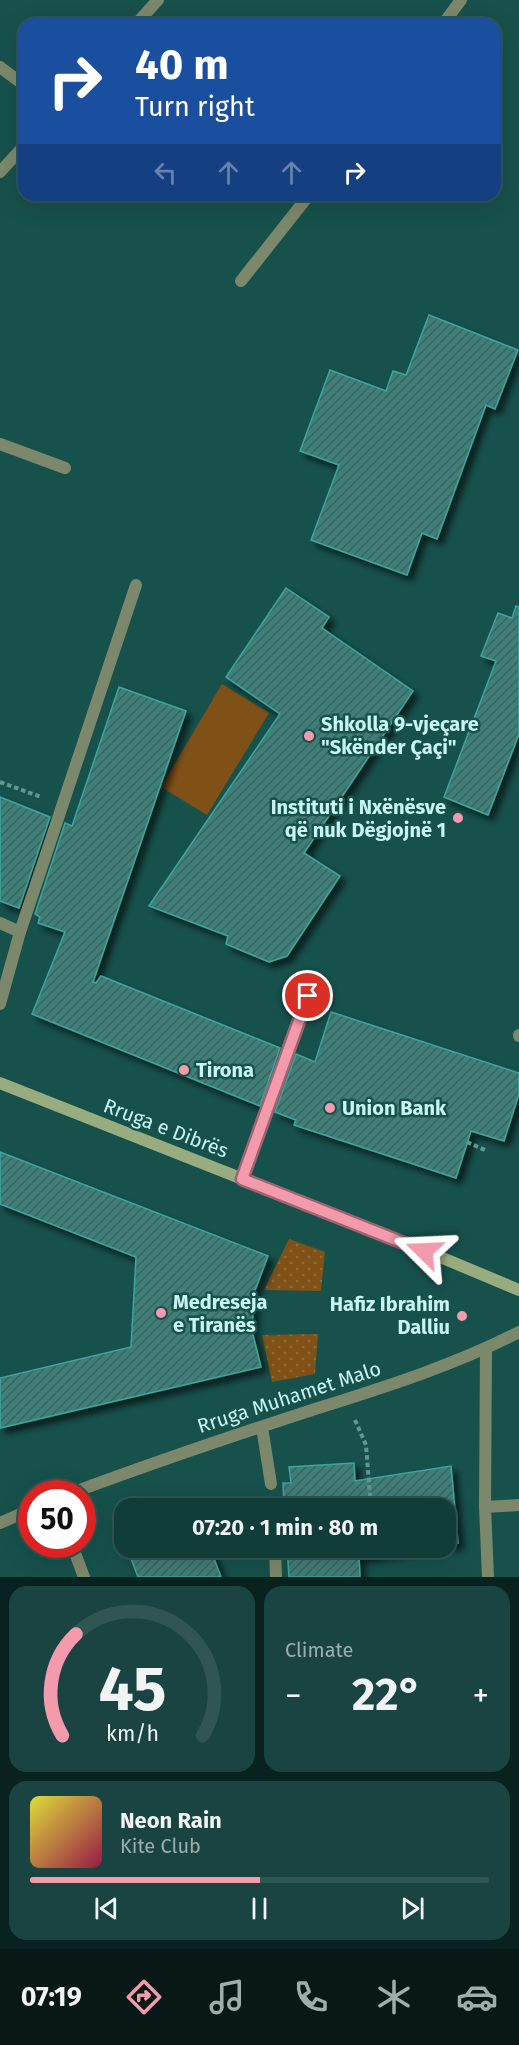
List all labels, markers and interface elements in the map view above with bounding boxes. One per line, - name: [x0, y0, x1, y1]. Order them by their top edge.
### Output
- text: 40 m: [135, 40, 229, 90]
- icon: right: [36, 42, 114, 120]
- text: Turn right: [135, 91, 255, 123]
- icon: left: [149, 156, 182, 189]
- icon: ahead: [212, 156, 245, 189]
- icon: ahead: [275, 156, 308, 189]
- icon: right: [338, 156, 371, 189]
- place label: Shkolla 9-vjeçare "Skënder Çaçi": [321, 712, 479, 760]
- marker: Shkolla 9-vjeçare "Skënder Çaçi": [302, 729, 316, 743]
- place label: Instituti i Nxënësve që nuk Dëgjojnë 1: [271, 795, 446, 842]
- marker: Instituti i Nxënësve që nuk Dëgjojnë 1: [451, 811, 465, 825]
- pin: [282, 970, 333, 1021]
- icon: arrive: [291, 979, 324, 1012]
- place label: Tirona: [196, 1058, 254, 1082]
- marker: Tirona: [177, 1063, 191, 1077]
- street label: Rruga e Dibrës: [100, 1093, 232, 1163]
- place label: Union Bank: [342, 1096, 447, 1120]
- marker: Union Bank: [323, 1101, 337, 1115]
- position arrow: [392, 1219, 456, 1283]
- place label: Medreseja e Tiranës: [173, 1290, 268, 1337]
- place label: Hafiz Ibrahim Dalliu: [330, 1292, 450, 1339]
- marker: Medreseja e Tiranës: [154, 1306, 168, 1320]
- marker: Hafiz Ibrahim Dalliu: [455, 1309, 469, 1323]
- street label: Rruga Muhamet Malo: [194, 1356, 384, 1438]
- speed limit sign: 50: [18, 1480, 96, 1558]
- text: 07:20 · 1 min · 80 m: [192, 1514, 378, 1541]
- text: Climate: [285, 1638, 353, 1662]
- text: 45: [98, 1652, 166, 1727]
- text: 22°: [352, 1668, 422, 1722]
- text: −: [285, 1676, 302, 1716]
- text: +: [473, 1676, 489, 1716]
- text: km/h: [105, 1721, 159, 1747]
- text: Neon Rain: [120, 1807, 222, 1834]
- text: Kite Club: [120, 1834, 201, 1858]
- icon: previous: [90, 1892, 123, 1925]
- icon: pause: [243, 1892, 276, 1925]
- icon: next: [396, 1892, 429, 1925]
- icon: directions: [123, 1976, 165, 2018]
- icon: music: [206, 1976, 248, 2018]
- icon: phone: [290, 1976, 332, 2018]
- icon: climate: [373, 1976, 415, 2018]
- icon: car: [456, 1976, 498, 2018]
- text: 07:19: [21, 1981, 82, 2013]

